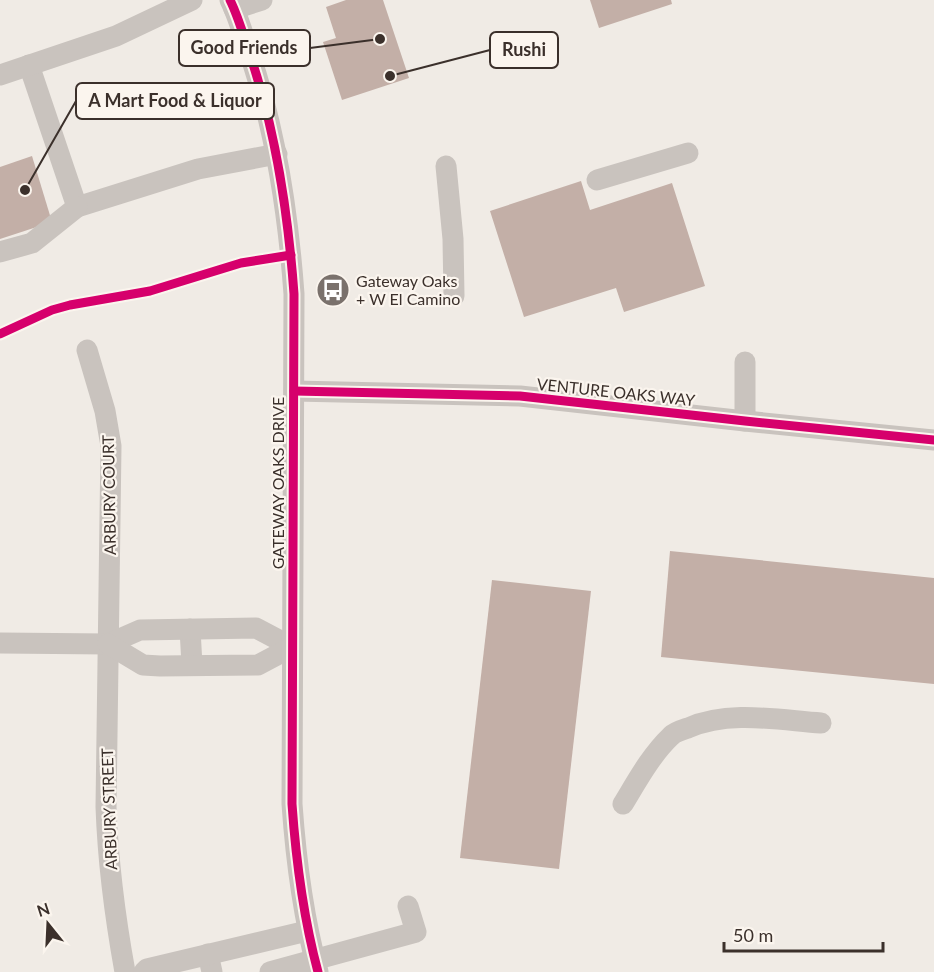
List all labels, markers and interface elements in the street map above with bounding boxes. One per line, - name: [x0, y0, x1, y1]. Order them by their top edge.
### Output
- callout: Good Friends: [179, 30, 310, 66]
- callout: Rushi: [490, 32, 558, 68]
- text: Good Friends: [191, 36, 298, 58]
- text: Rushi: [502, 38, 546, 60]
- callout: A Mart Food & Liquor: [76, 83, 274, 119]
- text: A Mart Food & Liquor: [87, 89, 262, 111]
- place label: Gateway Oaks + W El Camino: [356, 271, 460, 308]
- bus stop icon: Gateway Oaks + W El Camino: [315, 272, 351, 308]
- street label: VENTURE OAKS WAY: [536, 374, 696, 409]
- street label: GATEWAY OAKS DRIVE: [268, 397, 287, 569]
- street label: ARBURY COURT: [98, 434, 119, 555]
- street label: ARBURY STREET: [97, 747, 120, 870]
- north arrow: [18, 894, 78, 954]
- text: N: [34, 898, 52, 920]
- scale bar: [724, 915, 883, 953]
- text: 50 m: [733, 924, 773, 946]

